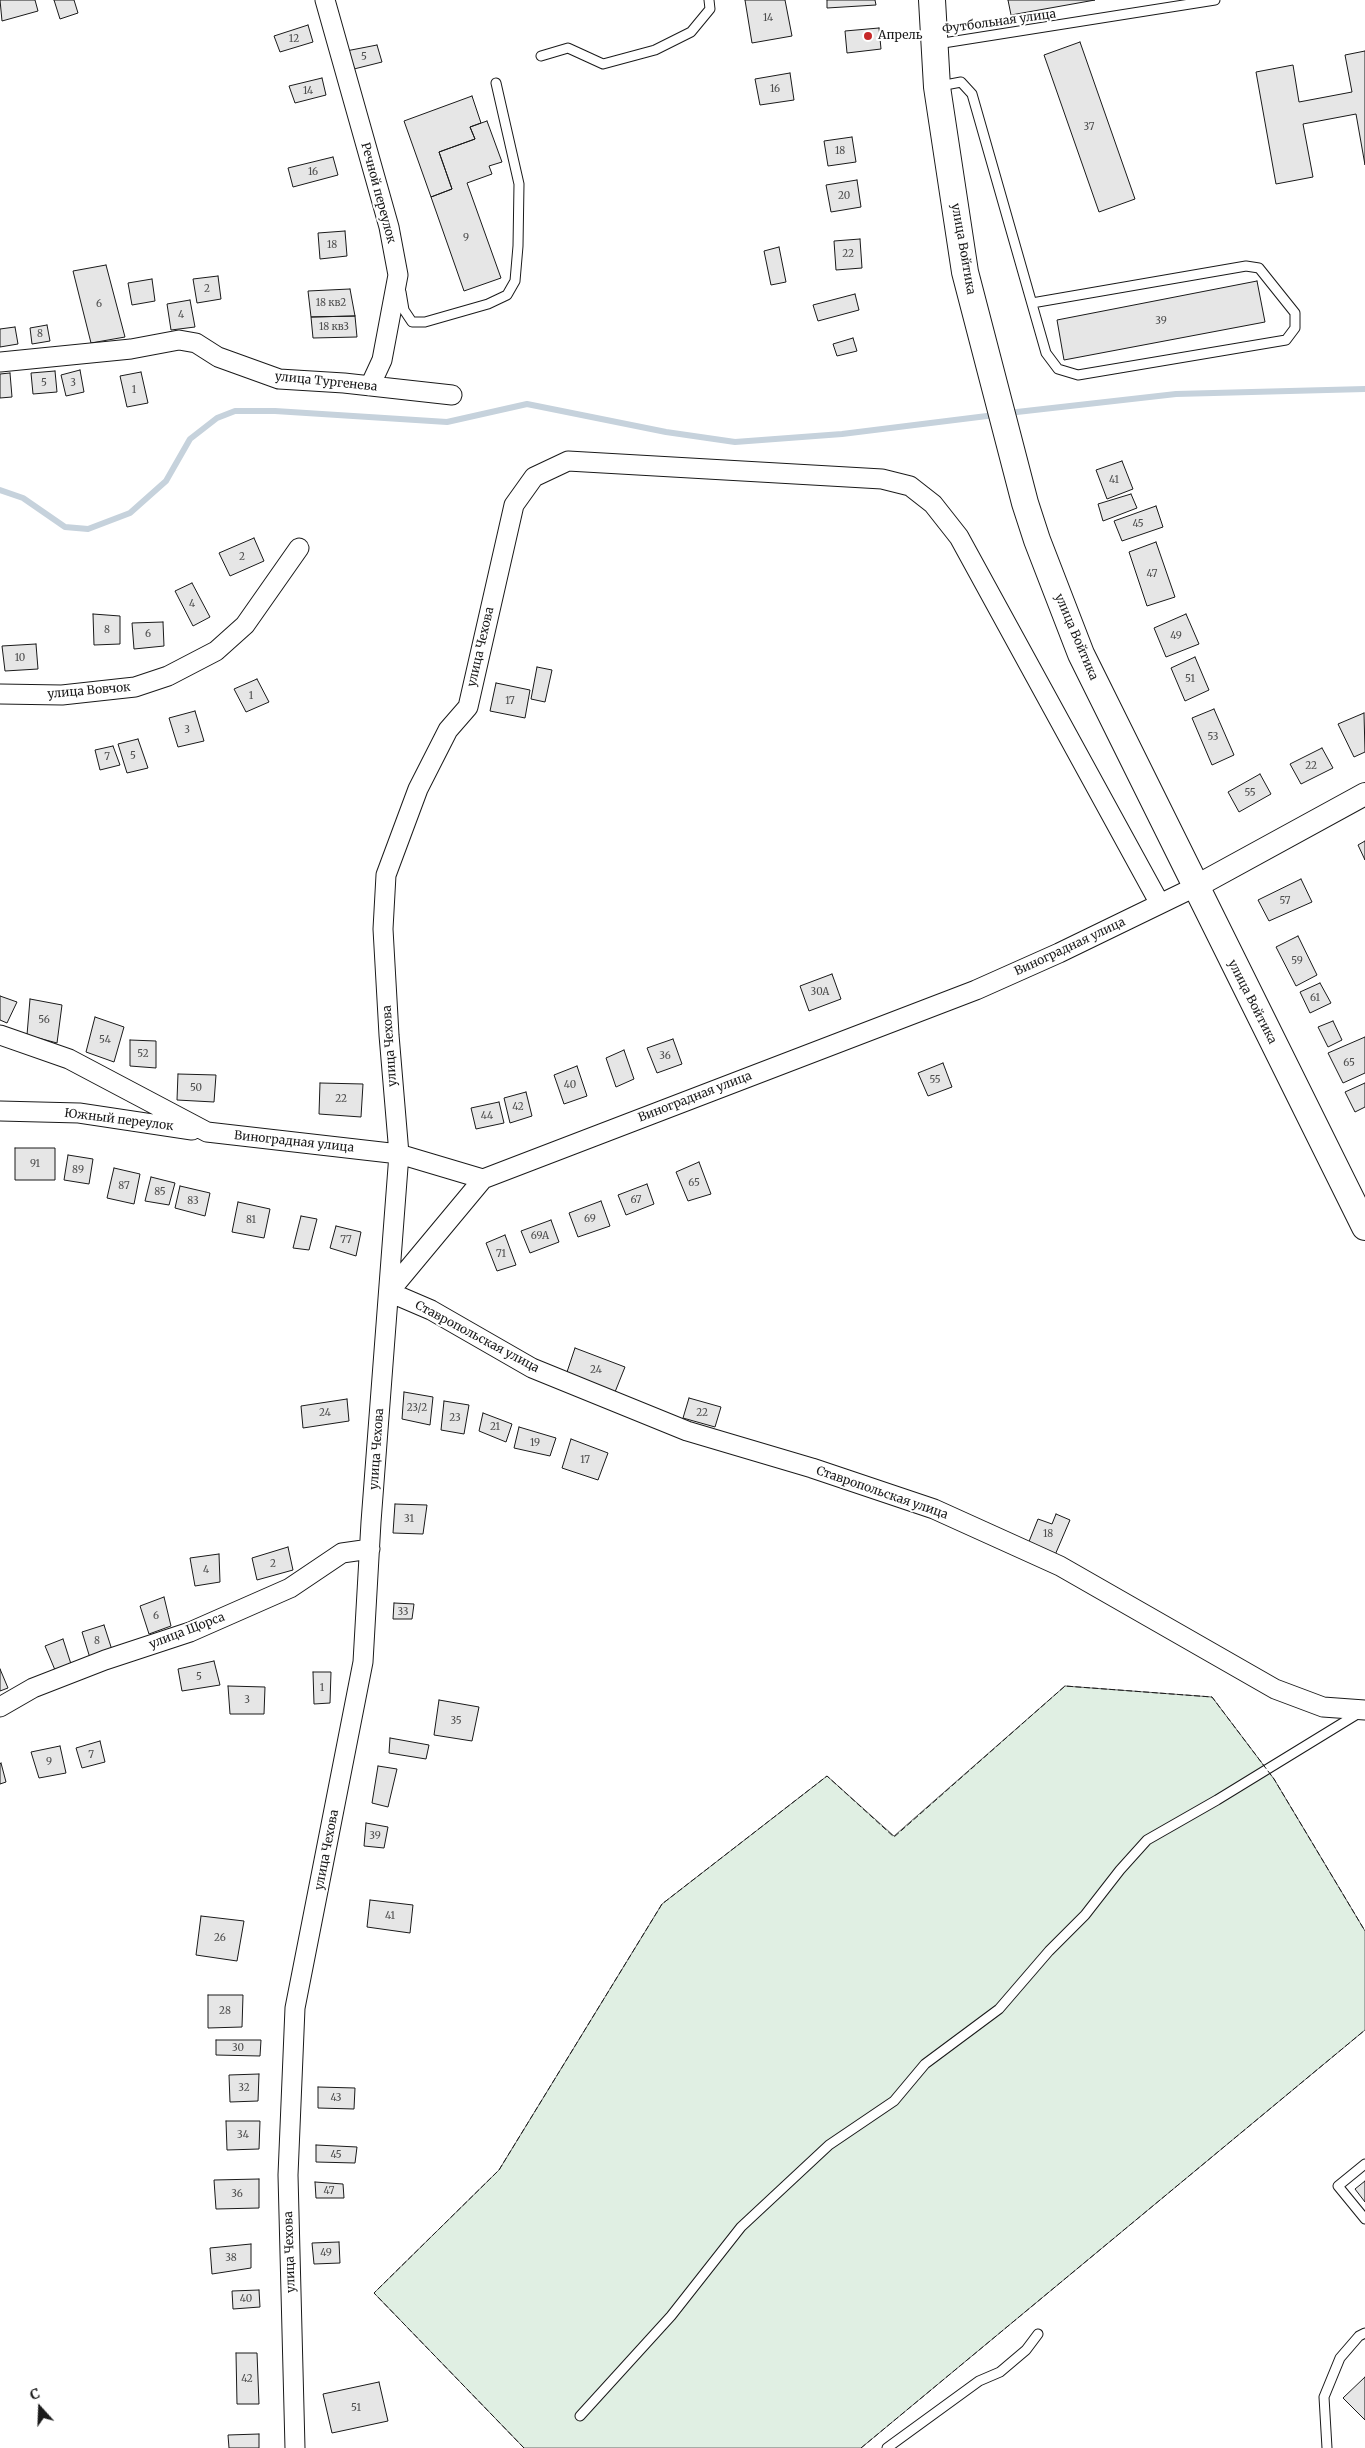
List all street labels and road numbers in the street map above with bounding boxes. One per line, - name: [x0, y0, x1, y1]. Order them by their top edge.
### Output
- street label: Футбольная улица: [941, 7, 1057, 37]
- street label: Речной переулок: [358, 141, 398, 245]
- street label: улица Войтика: [948, 202, 978, 296]
- street label: улица Тургенева: [274, 369, 378, 395]
- street label: улица Войтика: [1051, 592, 1101, 682]
- street label: улица Чехова: [465, 606, 497, 688]
- street label: улица Вовчок: [47, 680, 131, 702]
- street label: Виноградная улица: [1012, 915, 1128, 979]
- street label: улица Войтика: [1225, 957, 1279, 1047]
- street label: улица Чехова: [380, 1005, 400, 1087]
- street label: Виноградная улица: [636, 1069, 754, 1125]
- street label: Южный переулок: [64, 1106, 174, 1134]
- street label: Виноградная улица: [233, 1129, 355, 1155]
- street label: Ставропольская улица: [413, 1298, 541, 1376]
- street label: улица Чехова: [367, 1408, 387, 1490]
- street label: Ставропольская улица: [814, 1464, 950, 1522]
- street label: улица Щорса: [147, 1610, 227, 1652]
- street label: улица Чехова: [312, 1809, 342, 1891]
- street label: улица Чехова: [281, 2211, 299, 2293]

